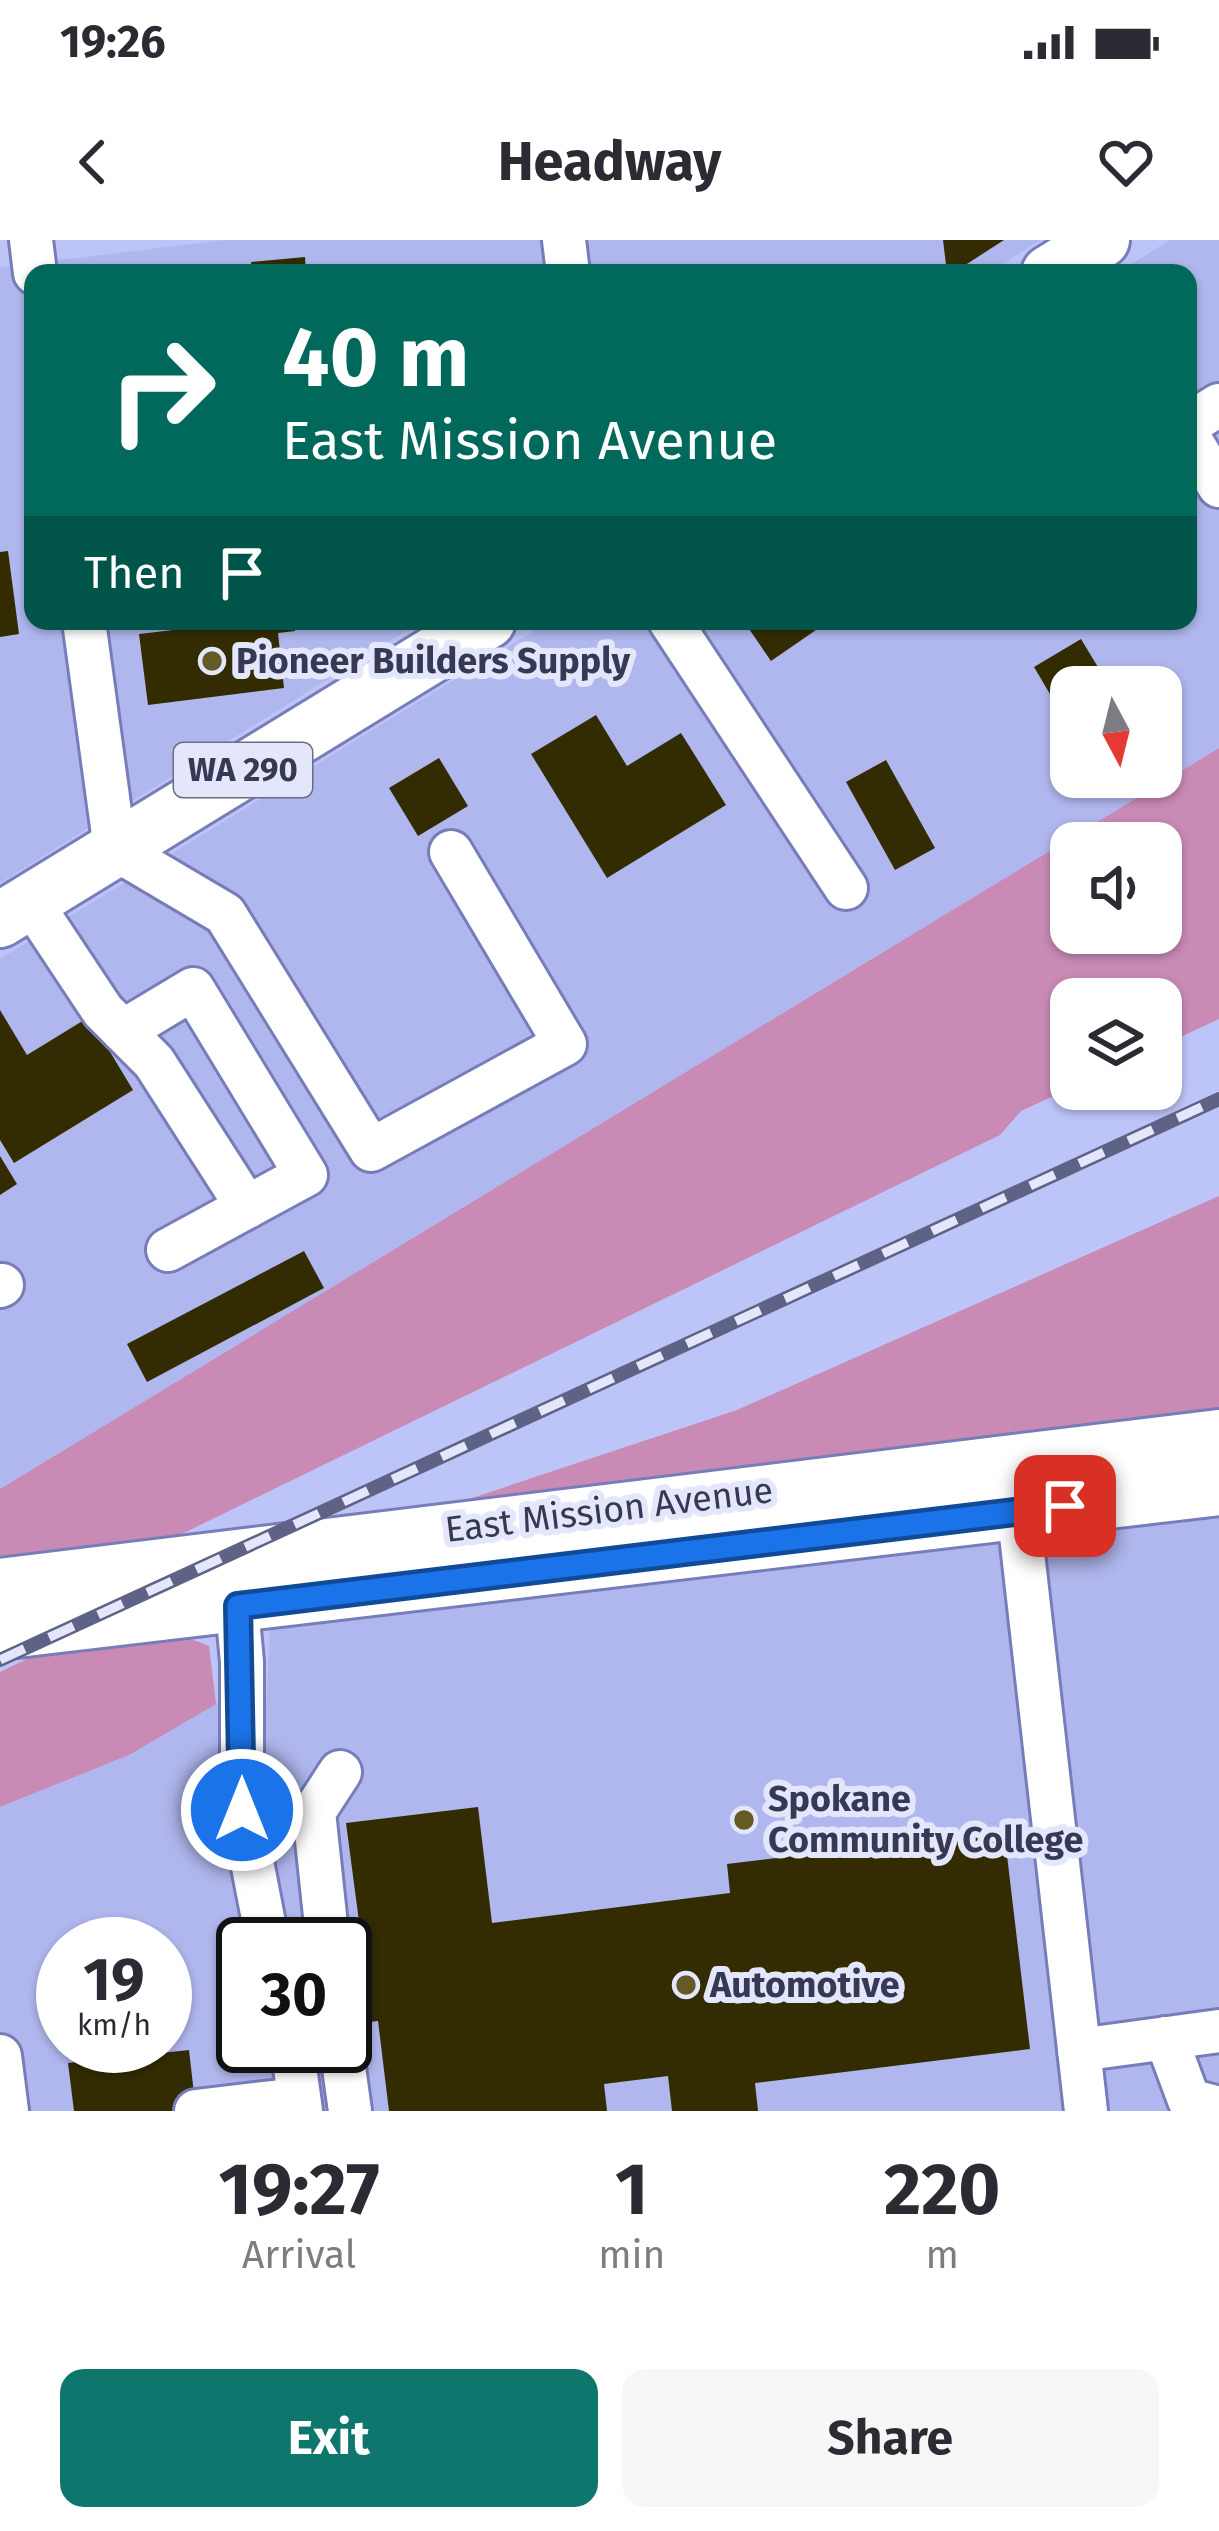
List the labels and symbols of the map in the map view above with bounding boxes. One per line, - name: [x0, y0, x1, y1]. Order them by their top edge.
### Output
- place label: Pioneer Builders Supply: [236, 639, 631, 683]
- marker: Pioneer Builders Supply: [199, 648, 225, 674]
- north arrow: [1050, 666, 1182, 798]
- road number: WA 290: [174, 743, 312, 797]
- pin: [1014, 1455, 1116, 1557]
- street label: East Mission Avenue: [442, 1468, 776, 1552]
- position arrow: [179, 1747, 305, 1873]
- place label: Spokane Community College: [768, 1777, 1083, 1862]
- marker: Spokane Community College: [731, 1807, 757, 1833]
- speed limit sign: 30: [216, 1917, 372, 2073]
- place label: Automotive: [709, 1963, 900, 2007]
- marker: Automotive: [673, 1972, 699, 1998]

